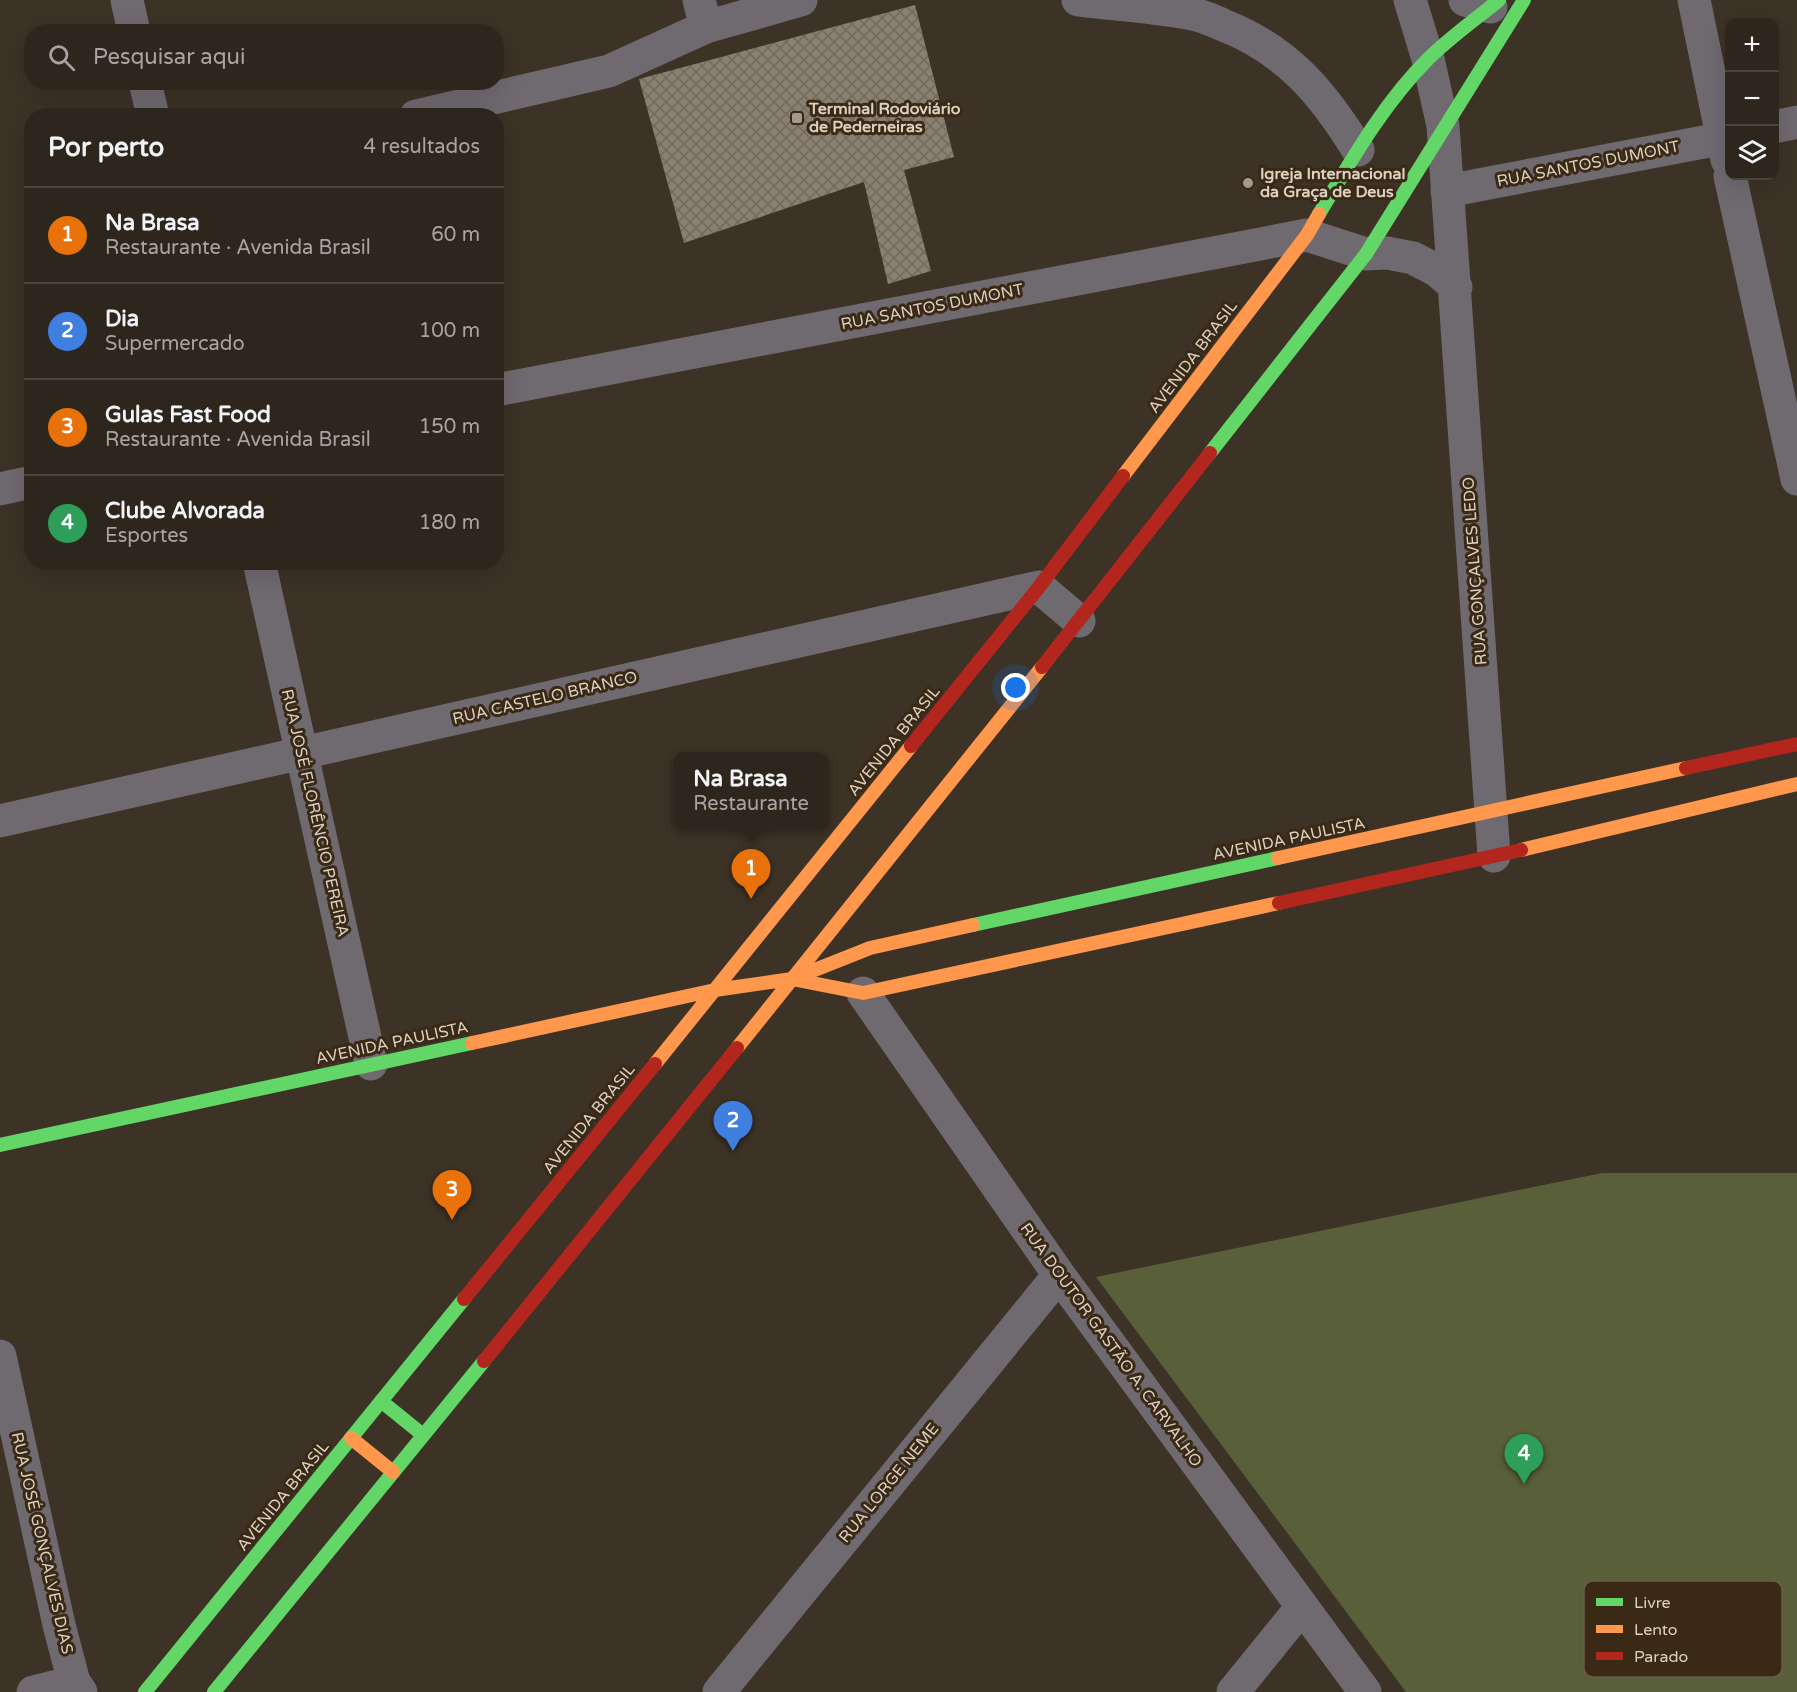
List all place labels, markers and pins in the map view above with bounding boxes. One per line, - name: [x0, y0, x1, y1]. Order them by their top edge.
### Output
- place label: Terminal Rodoviário de Pederneiras: [808, 99, 961, 137]
- marker: Terminal Rodoviário de Pederneiras: [790, 111, 804, 125]
- place label: Igreja Internacional da Graça de Deus: [1260, 164, 1405, 202]
- marker: Igreja Internacional da Graça de Deus: [1241, 176, 1255, 190]
- pin: 1: [732, 850, 771, 899]
- pin: 2: [714, 1102, 752, 1151]
- pin: 3: [432, 1170, 472, 1220]
- pin: 4: [1504, 1434, 1544, 1484]

